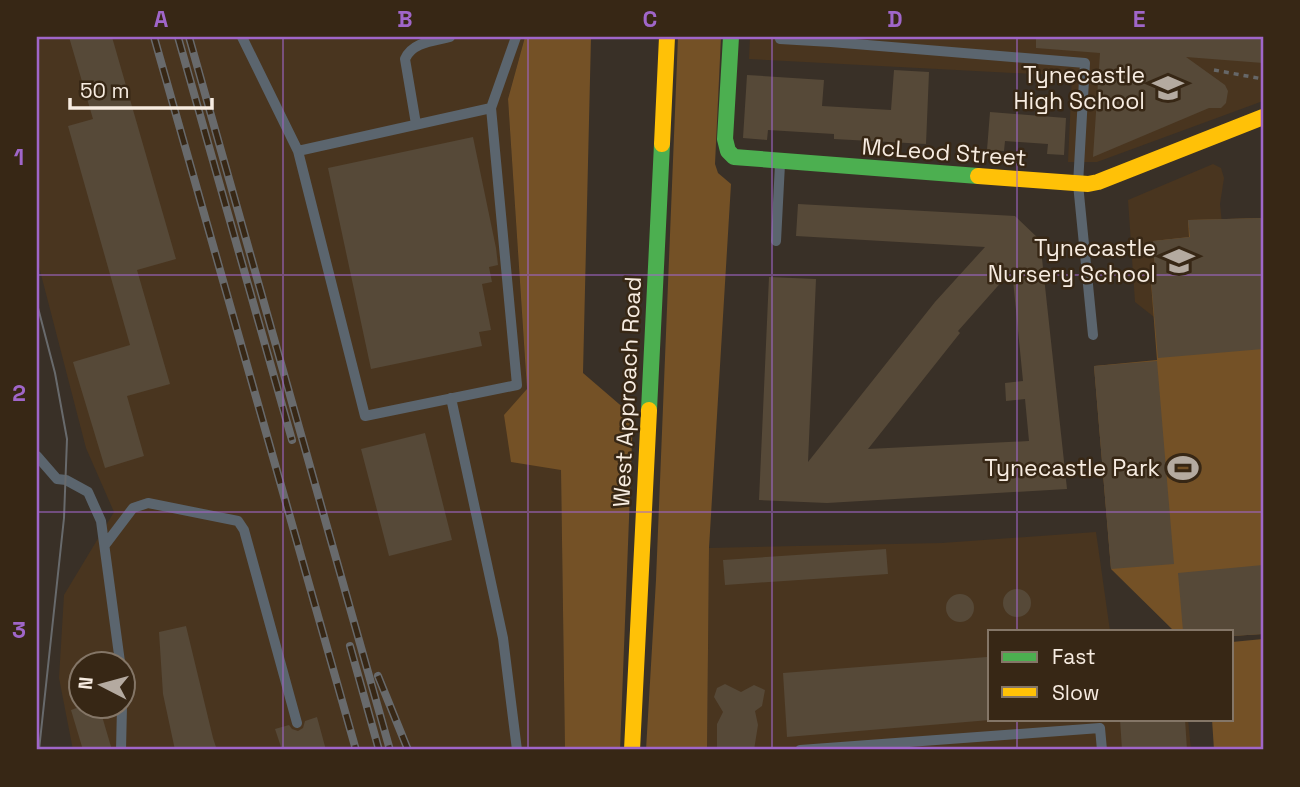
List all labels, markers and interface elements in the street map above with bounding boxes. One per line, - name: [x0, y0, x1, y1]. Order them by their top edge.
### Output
- text: A: [154, 4, 169, 34]
- text: B: [397, 4, 413, 34]
- text: C: [643, 4, 657, 34]
- text: D: [887, 4, 903, 34]
- text: E: [1133, 4, 1145, 34]
- place label: Tynecastle High School: [1014, 60, 1145, 116]
- scale bar: [70, 66, 212, 110]
- school or university icon: Tynecastle High School: [1151, 71, 1185, 105]
- text: 50 m: [80, 77, 130, 104]
- street label: McLeod Street: [861, 131, 1027, 173]
- text: 1: [14, 142, 24, 172]
- place label: Tynecastle Nursery School: [988, 233, 1156, 289]
- school or university icon: Tynecastle Nursery School: [1162, 244, 1196, 278]
- street label: West Approach Road: [606, 276, 648, 508]
- text: 2: [12, 378, 26, 408]
- sports icon: Tynecastle Park: [1166, 451, 1200, 485]
- place label: Tynecastle Park: [984, 453, 1160, 483]
- text: 3: [12, 615, 26, 645]
- legend: [988, 630, 1234, 720]
- text: Fast: [1052, 643, 1096, 670]
- north arrow: [66, 650, 136, 720]
- text: N: [72, 676, 99, 691]
- text: Slow: [1052, 679, 1100, 706]

